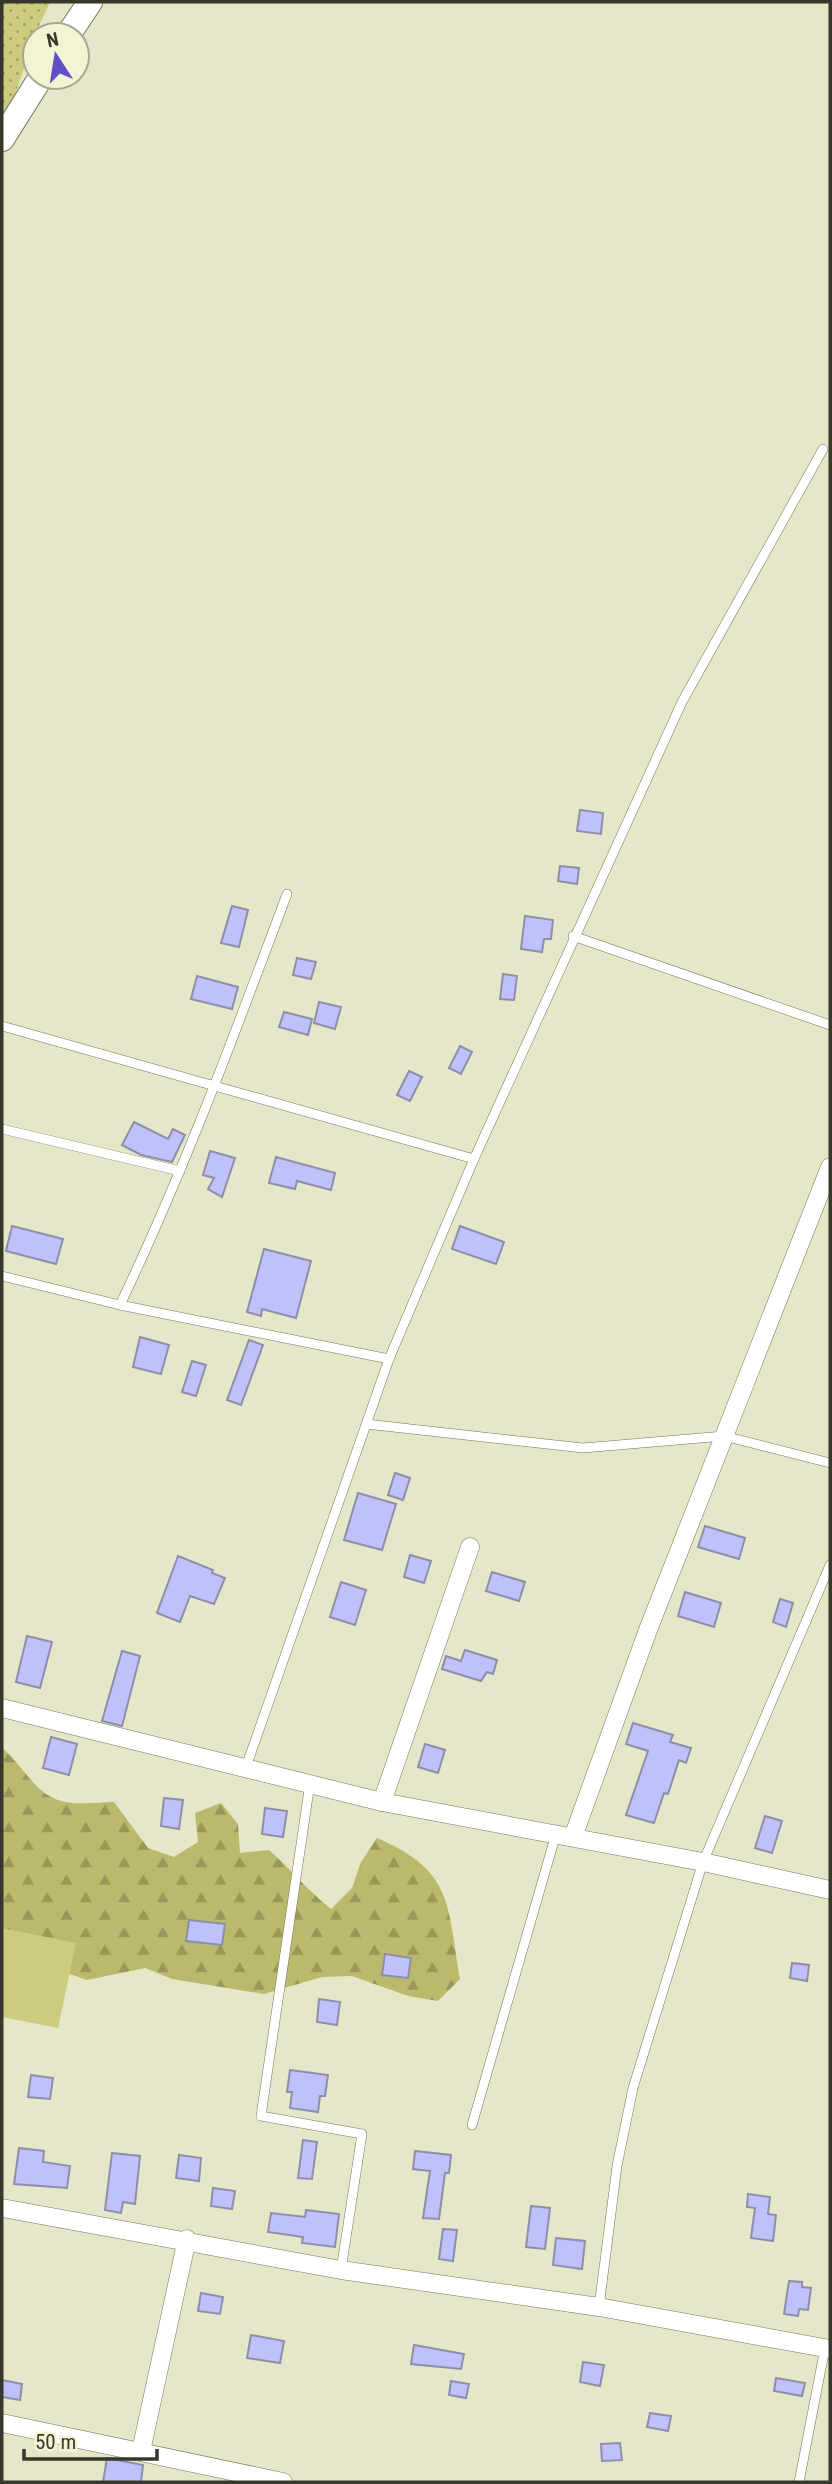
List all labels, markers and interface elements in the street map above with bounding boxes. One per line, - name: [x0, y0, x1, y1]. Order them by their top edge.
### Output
- north arrow: [21, 21, 91, 91]
- text: N: [44, 27, 61, 52]
- scale bar: [24, 2418, 158, 2462]
- text: 50 m: [35, 2430, 76, 2454]

